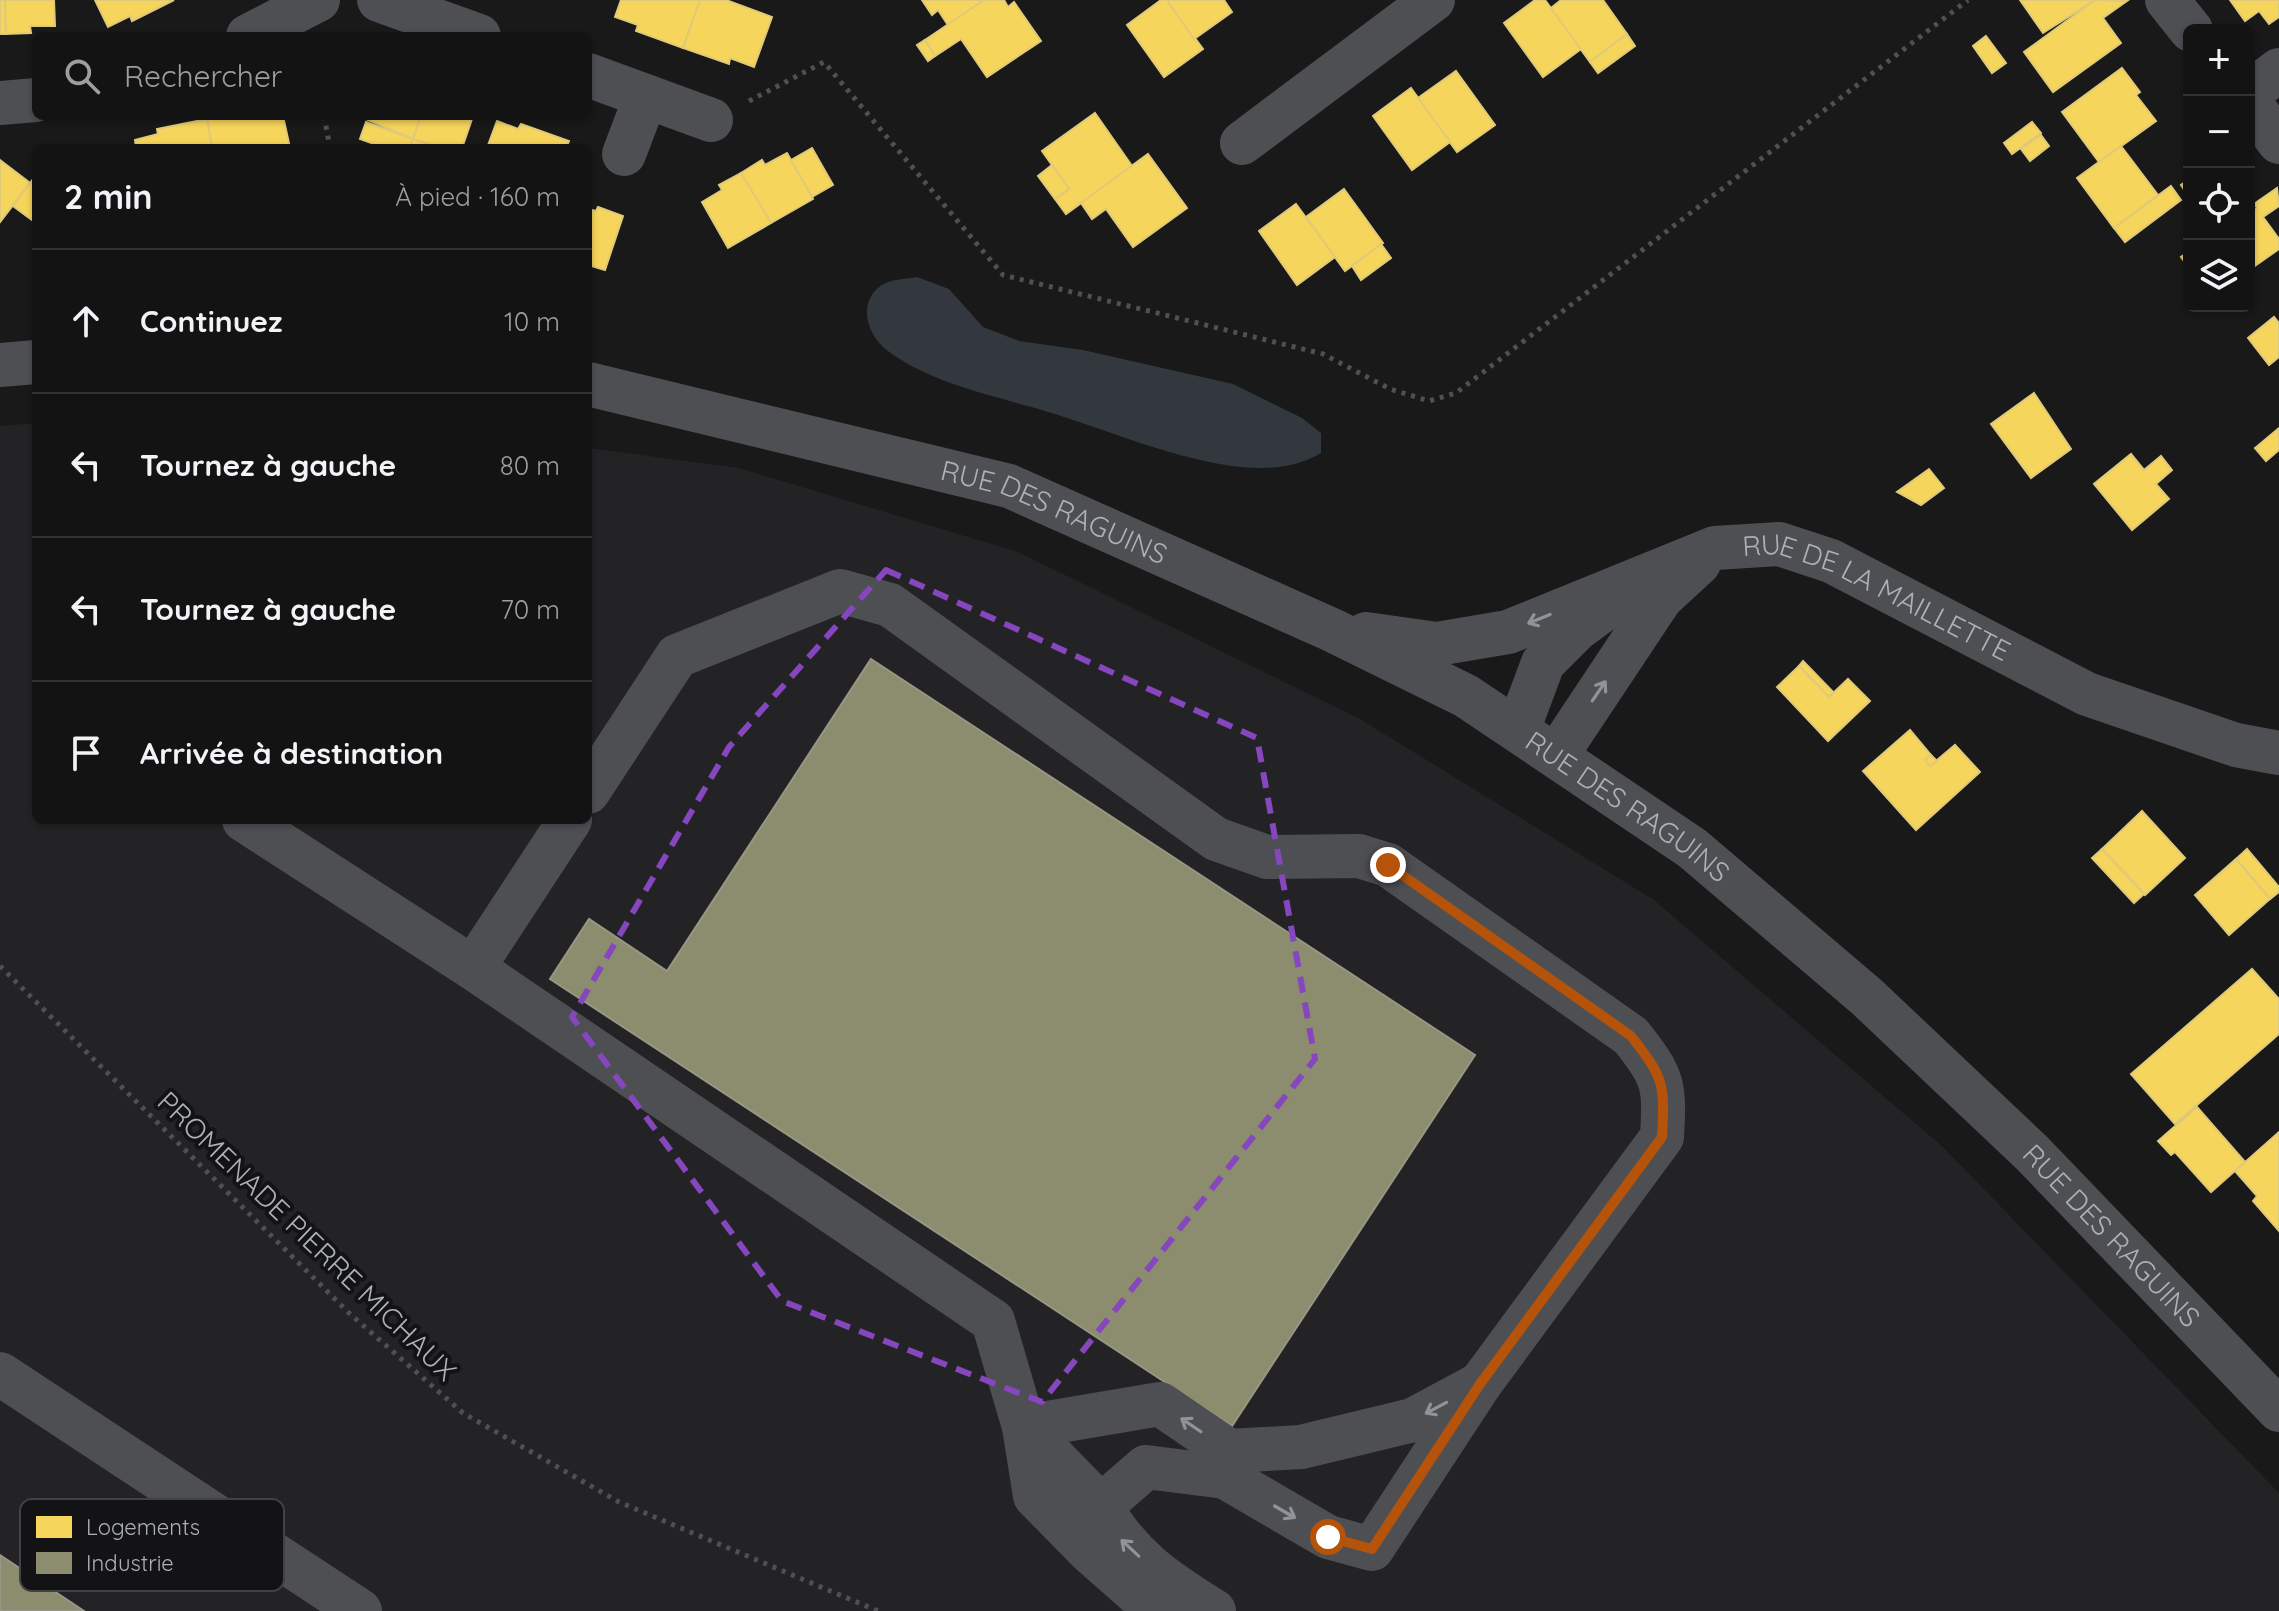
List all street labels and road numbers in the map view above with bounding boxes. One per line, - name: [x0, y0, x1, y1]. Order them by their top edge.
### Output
- street label: RUE DES RAGUINS: [937, 452, 1173, 571]
- street label: RUE DE LA MAILLETTE: [1741, 526, 2016, 668]
- street label: RUE DES RAGUINS: [1519, 723, 1737, 889]
- street label: PROMENADE PIERRE MICHAUX: [151, 1084, 464, 1388]
- street label: RUE DES RAGUINS: [2016, 1136, 2208, 1334]

